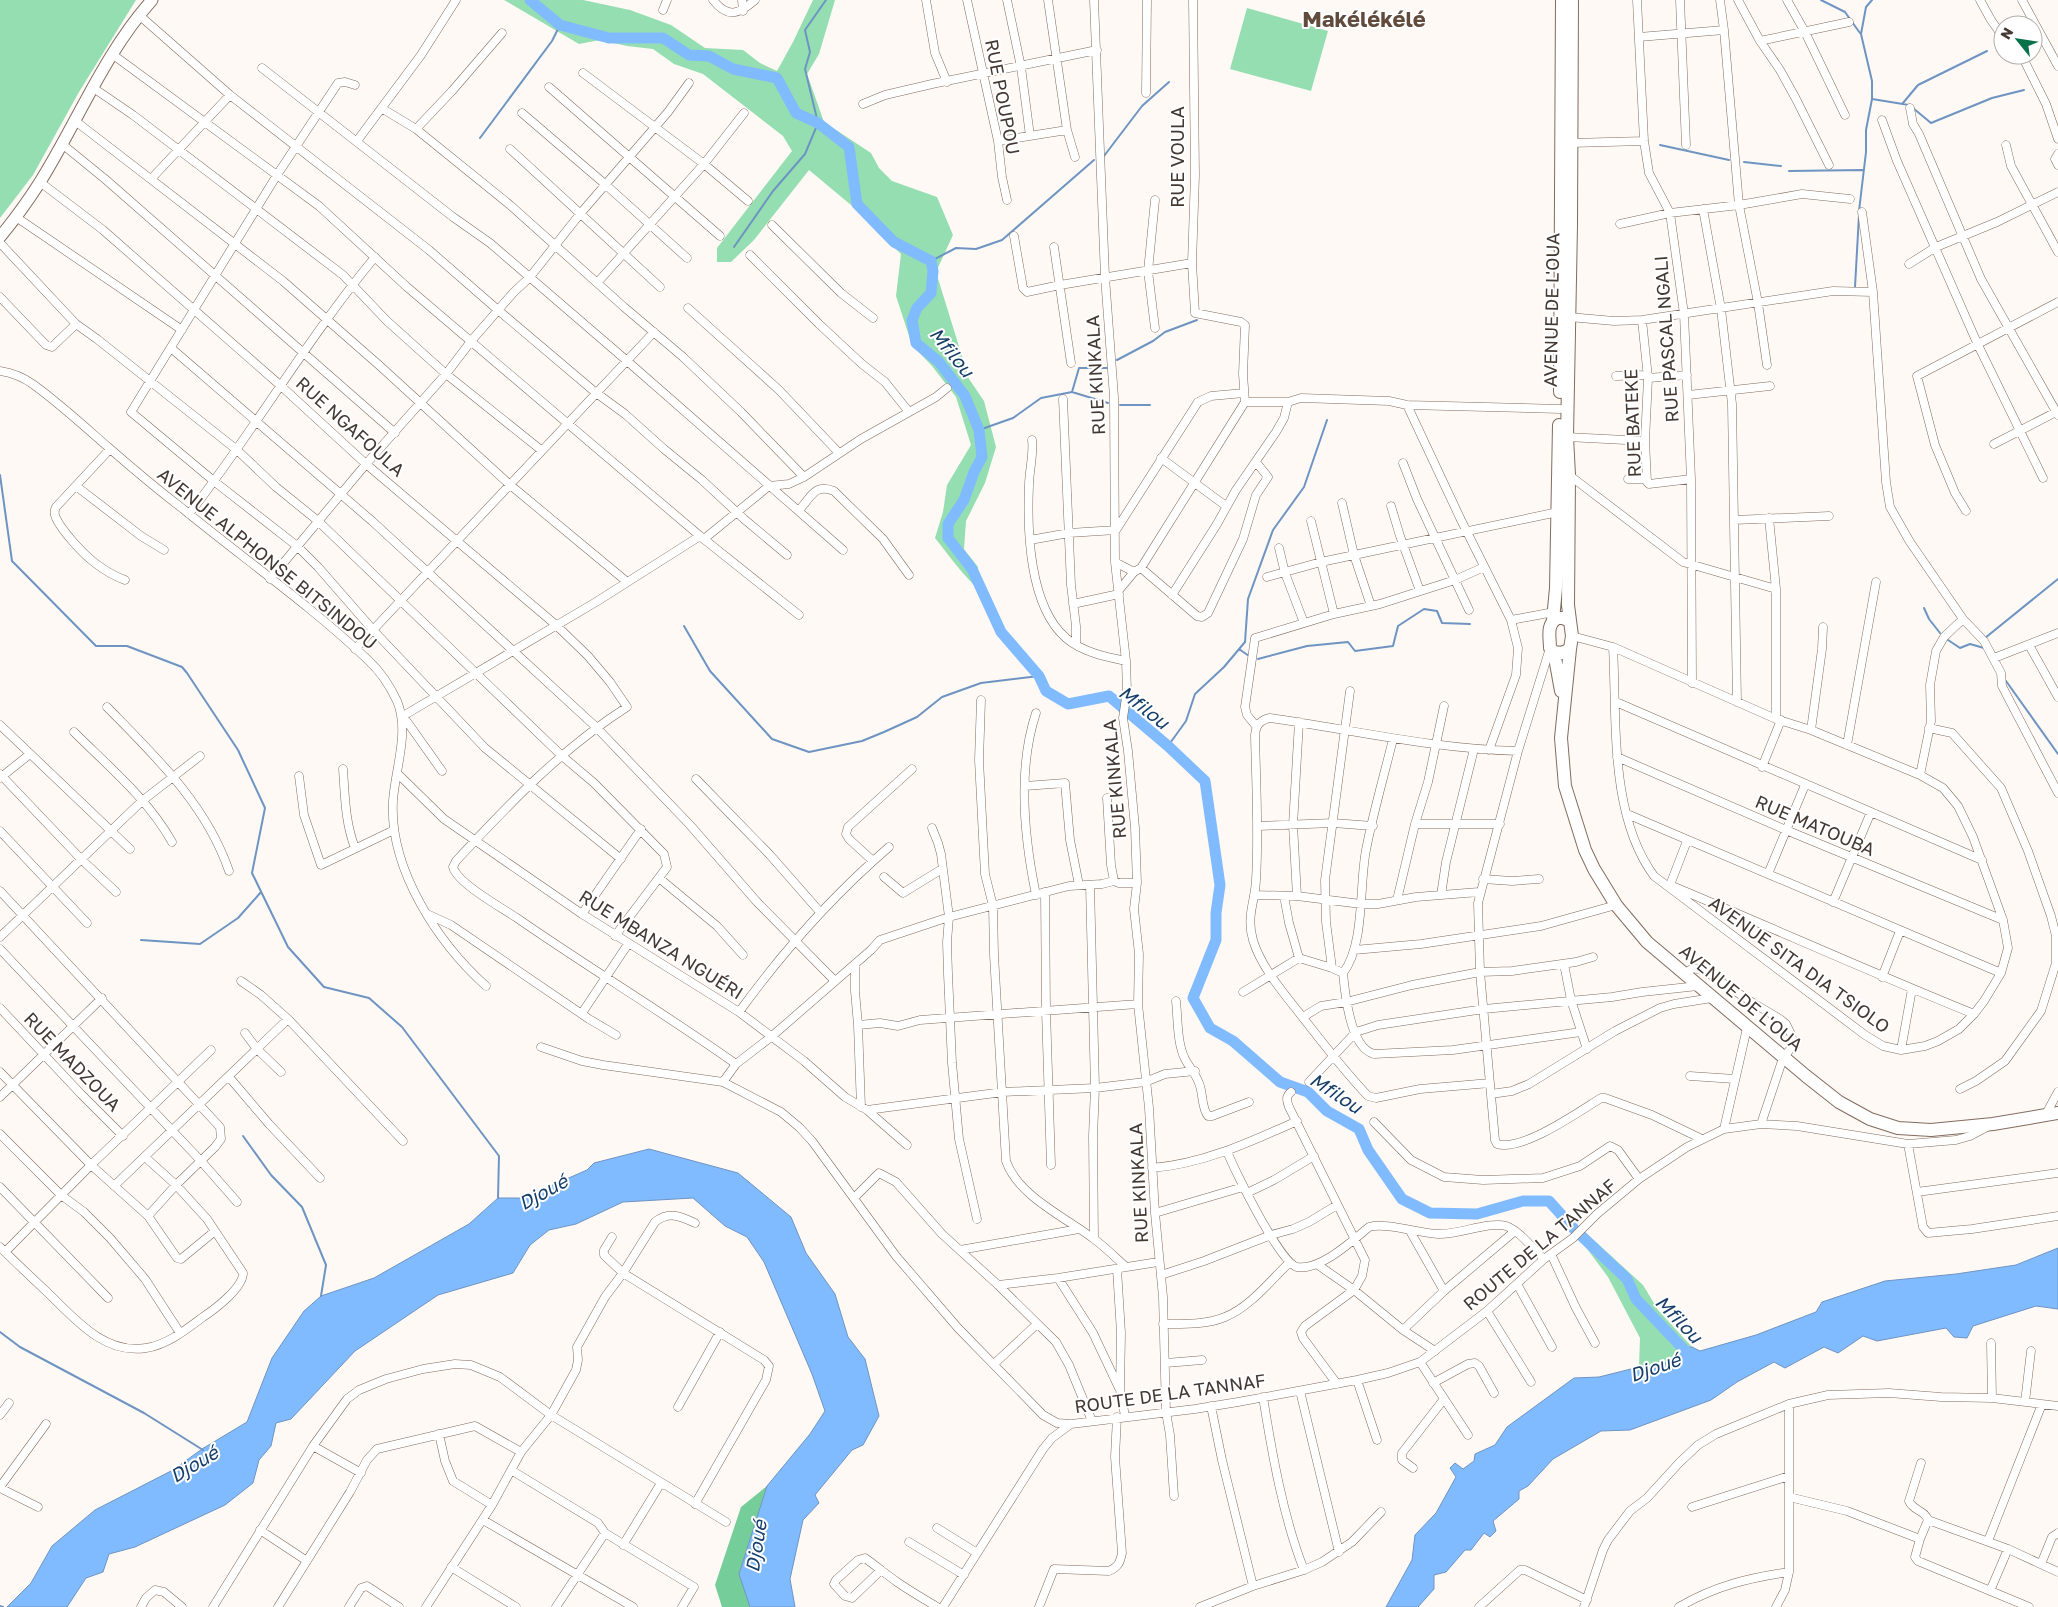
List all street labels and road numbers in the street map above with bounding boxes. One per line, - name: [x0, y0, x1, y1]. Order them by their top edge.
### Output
- street label: RUE POUPOU: [981, 37, 1025, 156]
- street label: RUE VOULA: [1166, 106, 1188, 208]
- street label: AVENUE DE L'OUA: [1539, 233, 1563, 387]
- street label: RUE PASCAL NGALI: [1649, 255, 1683, 423]
- street label: RUE KINKALA: [1081, 314, 1109, 436]
- street label: RUE BATEKE: [1619, 368, 1645, 478]
- street label: RUE NGAFOULA: [292, 372, 410, 481]
- street label: AVENUE ALPHONSE BITSINDOU: [153, 463, 382, 654]
- street label: RUE KINKALA: [1098, 718, 1130, 840]
- street label: RUE MATOUBA: [1752, 790, 1879, 860]
- street label: RUE MBANZA NGUÉRI: [575, 885, 748, 1004]
- street label: AVENUE SITA DIA TSIOLO: [1705, 891, 1894, 1037]
- street label: AVENUE DE L'OUA: [1675, 939, 1808, 1055]
- street label: RUE MADZOUA: [20, 1007, 126, 1115]
- street label: RUE KINKALA: [1124, 1122, 1152, 1244]
- street label: ROUTE DE LA TANNAF: [1458, 1174, 1620, 1315]
- street label: ROUTE DE LA TANNAF: [1073, 1369, 1267, 1417]

